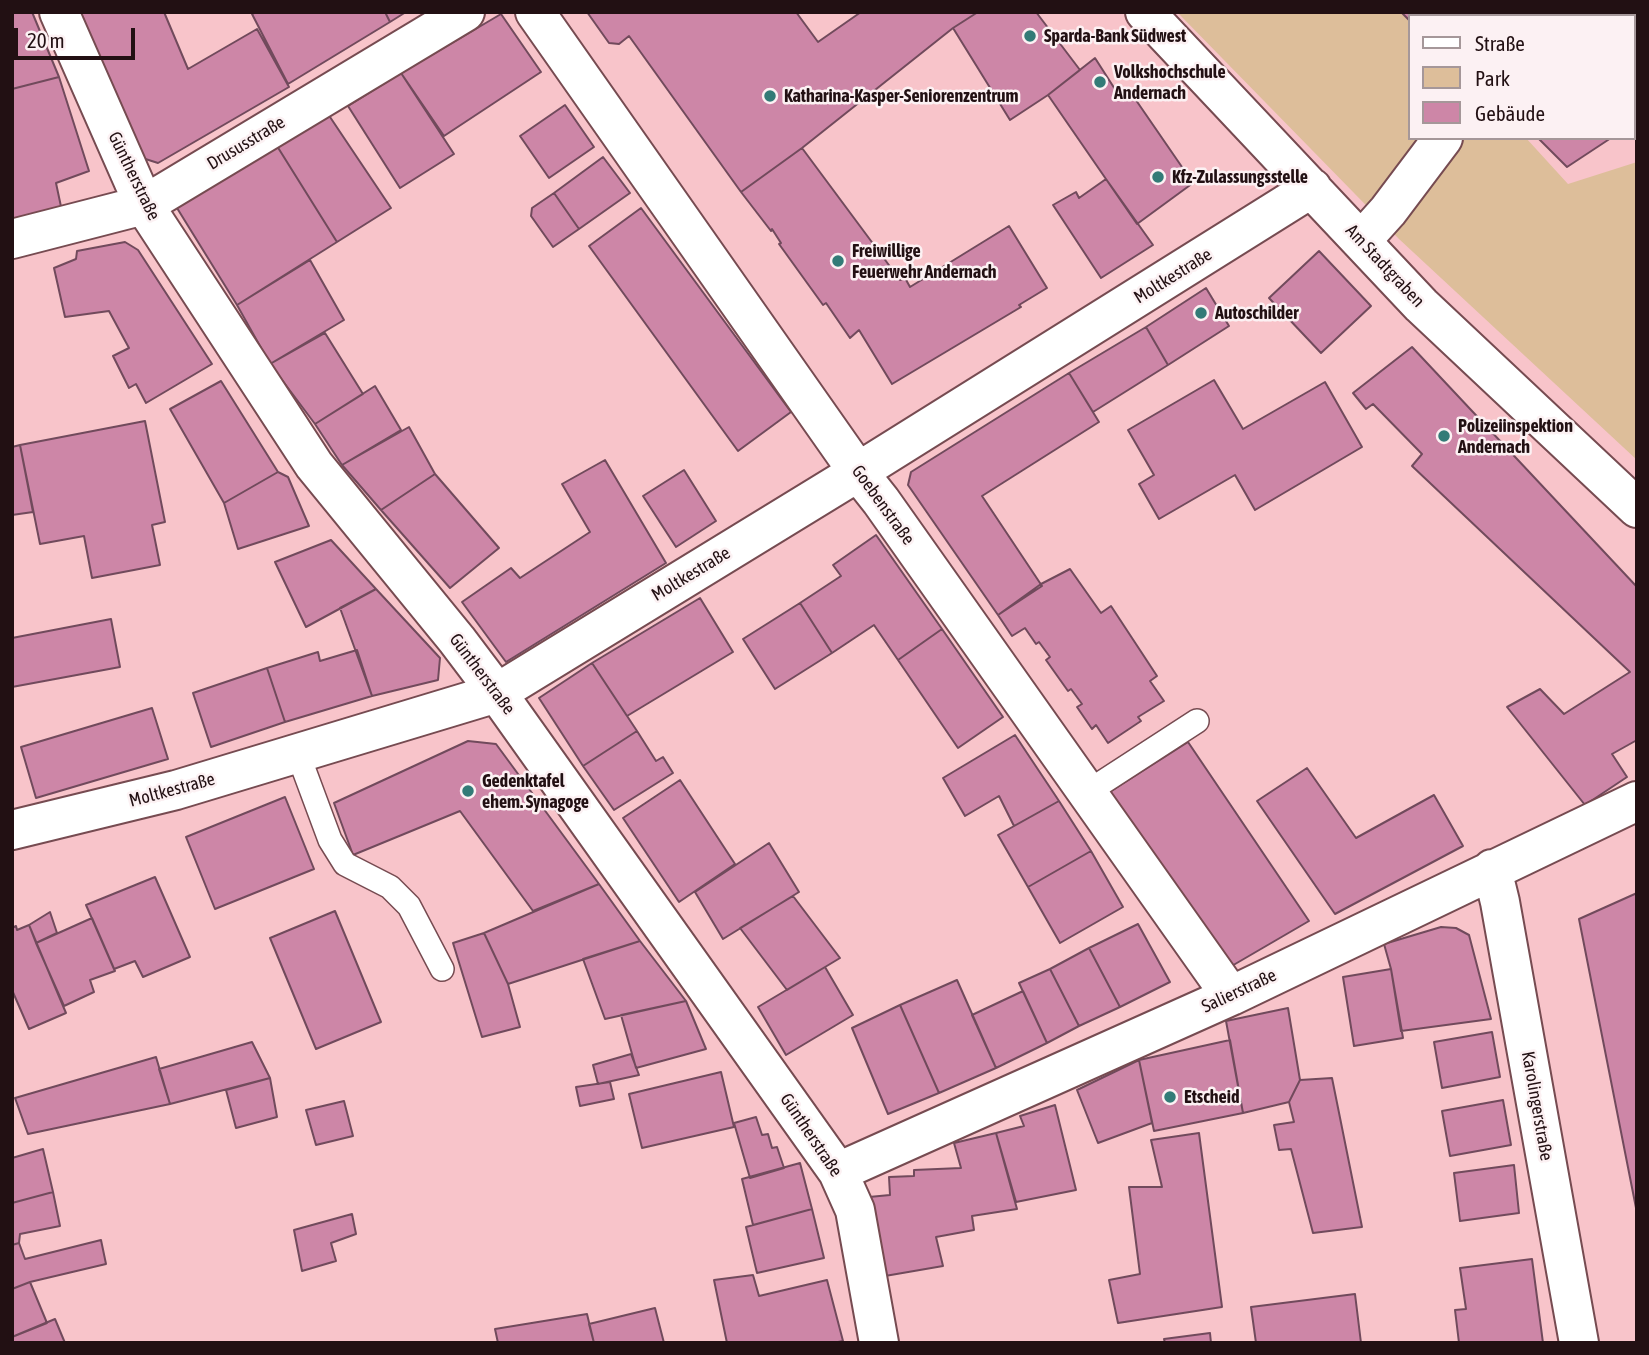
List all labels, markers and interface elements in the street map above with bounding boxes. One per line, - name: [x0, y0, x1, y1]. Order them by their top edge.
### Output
- scale bar: [18, 14, 138, 58]
- legend: [1408, 14, 1635, 140]
- place label: Sparda-Bank Südwest: [1044, 25, 1186, 47]
- text: 20 m: [27, 28, 65, 52]
- marker: Sparda-Bank Südwest: [1022, 28, 1038, 44]
- text: Straße: [1475, 31, 1525, 55]
- place label: Volkshochschule Andernach: [1114, 61, 1226, 104]
- text: Park: [1475, 66, 1510, 90]
- marker: Volkshochschule Andernach: [1092, 74, 1108, 90]
- place label: Katharina-Kasper-Seniorenzentrum: [784, 85, 1018, 107]
- marker: Katharina-Kasper-Seniorenzentrum: [762, 88, 778, 104]
- text: Gebäude: [1475, 101, 1545, 125]
- street label: Drususstraße: [203, 111, 289, 175]
- street label: Güntherstraße: [103, 128, 165, 224]
- place label: Kfz-Zulassungsstelle: [1172, 166, 1308, 188]
- marker: Kfz-Zulassungsstelle: [1150, 169, 1166, 185]
- street label: Am Stadtgraben: [1341, 220, 1429, 312]
- place label: Freiwillige Feuerwehr Andernach: [852, 240, 997, 282]
- street label: Moltkestraße: [1130, 244, 1216, 308]
- marker: Freiwillige Feuerwehr Andernach: [830, 253, 846, 269]
- place label: Autoschilder: [1215, 302, 1298, 324]
- marker: Autoschilder: [1193, 305, 1209, 321]
- place label: Polizeiinspektion Andernach: [1458, 415, 1573, 458]
- marker: Polizeiinspektion Andernach: [1436, 428, 1452, 444]
- street label: Goebenstraße: [847, 461, 919, 549]
- street label: Moltkestraße: [648, 542, 734, 606]
- street label: Güntherstraße: [445, 629, 519, 719]
- street label: Moltkestraße: [127, 768, 217, 812]
- place label: Gedenktafel ehem. Synagoge: [482, 770, 589, 812]
- marker: Gedenktafel ehem. Synagoge: [460, 783, 476, 799]
- street label: Salierstraße: [1198, 964, 1280, 1018]
- street label: Karolingerstraße: [1517, 1050, 1557, 1162]
- place label: Etscheid: [1184, 1086, 1239, 1108]
- street label: Güntherstraße: [775, 1089, 847, 1181]
- marker: Etscheid: [1162, 1089, 1178, 1105]

